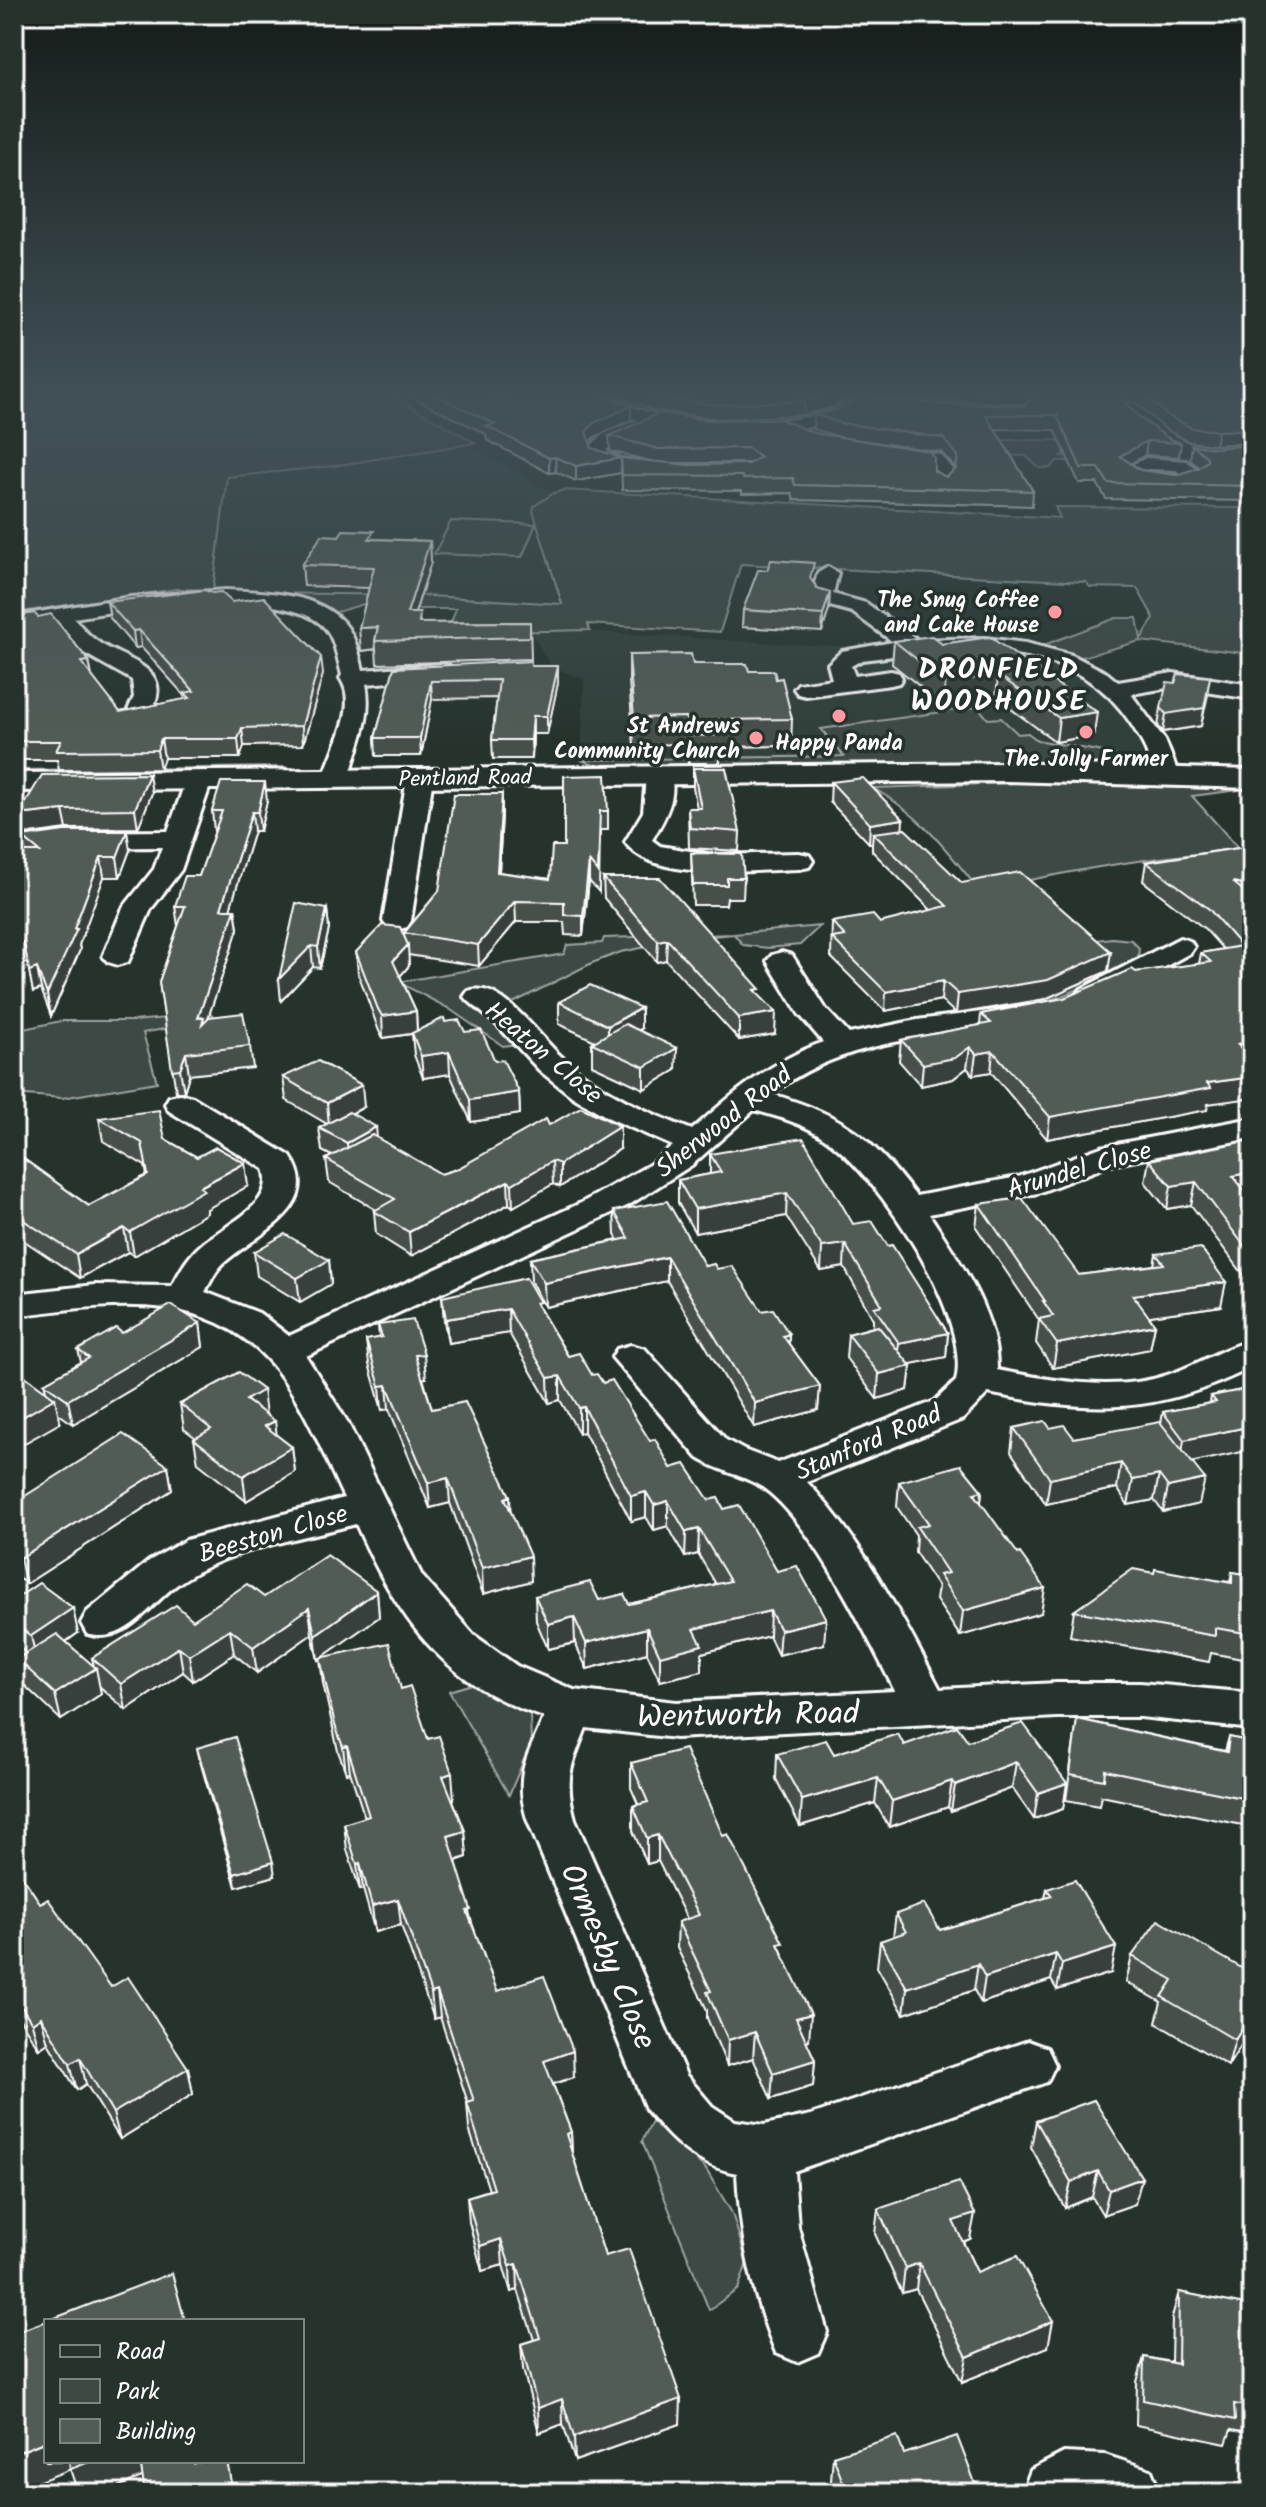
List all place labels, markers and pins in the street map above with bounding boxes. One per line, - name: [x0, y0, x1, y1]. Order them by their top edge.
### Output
- place label: The Snug Coffee and Cake House: [877, 584, 1039, 644]
- marker: The Snug Coffee and Cake House: [1046, 603, 1064, 621]
- marker: Happy Panda: [830, 707, 848, 725]
- place label: St Andrews Community Church: [554, 710, 741, 770]
- marker: The Jolly Farmer: [1077, 723, 1095, 741]
- place label: Happy Panda: [775, 727, 903, 762]
- marker: St Andrews Community Church: [747, 729, 765, 747]
- place label: The Jolly Farmer: [1004, 743, 1169, 778]

